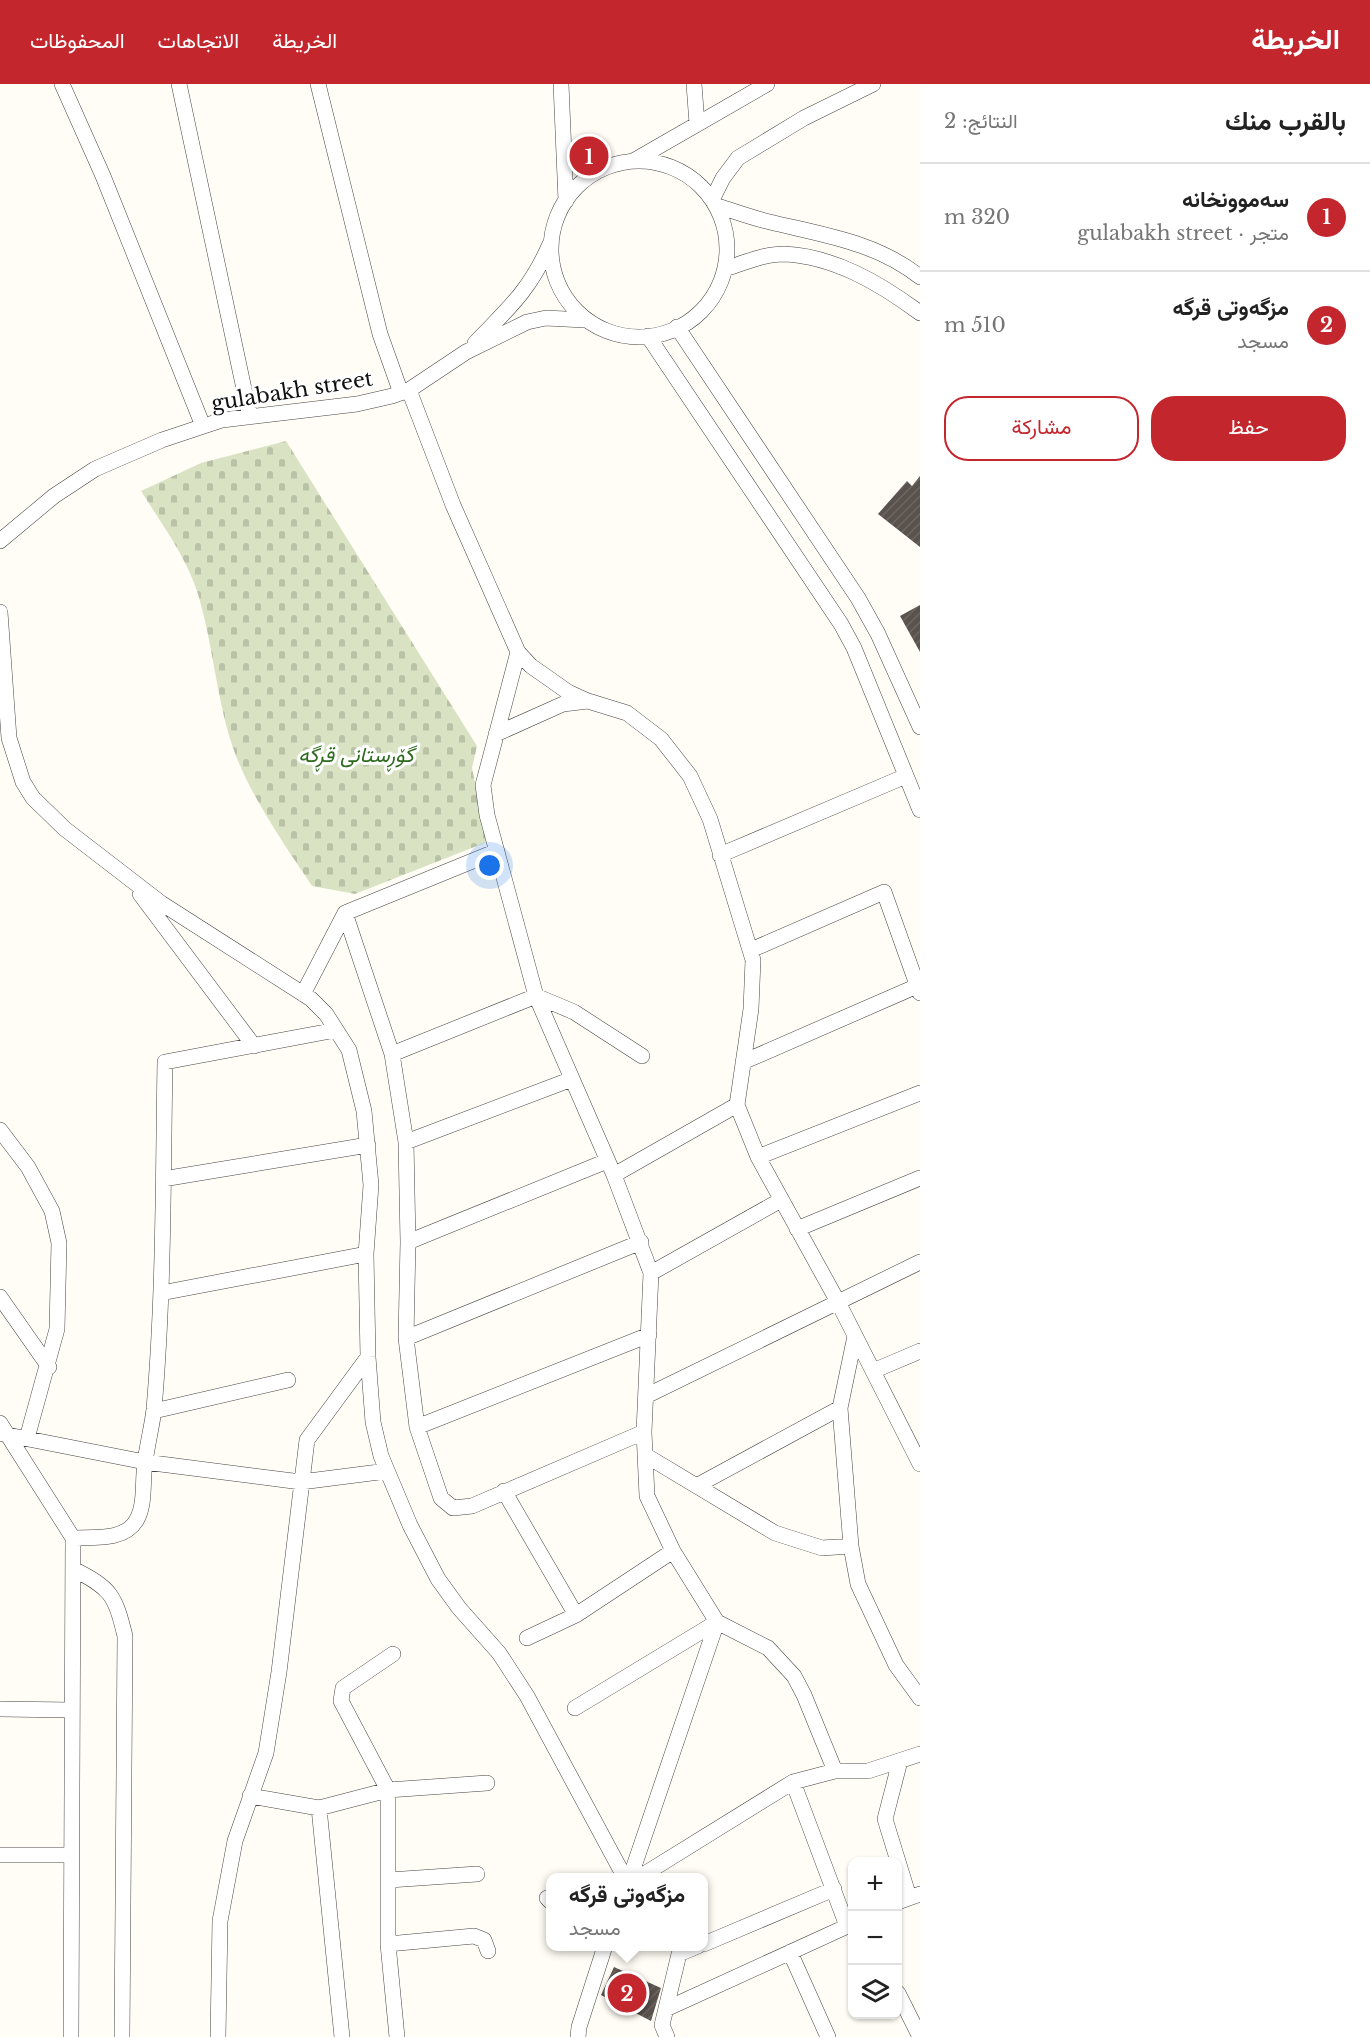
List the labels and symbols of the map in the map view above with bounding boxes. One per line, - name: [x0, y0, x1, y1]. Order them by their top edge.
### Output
- pin: 1: [570, 134, 608, 178]
- street label: gulabakh street: [209, 365, 375, 417]
- park label: گۆڕستانی قڕگە: [298, 742, 418, 772]
- your location: [475, 851, 504, 880]
- pin: 2: [608, 1970, 646, 2016]

